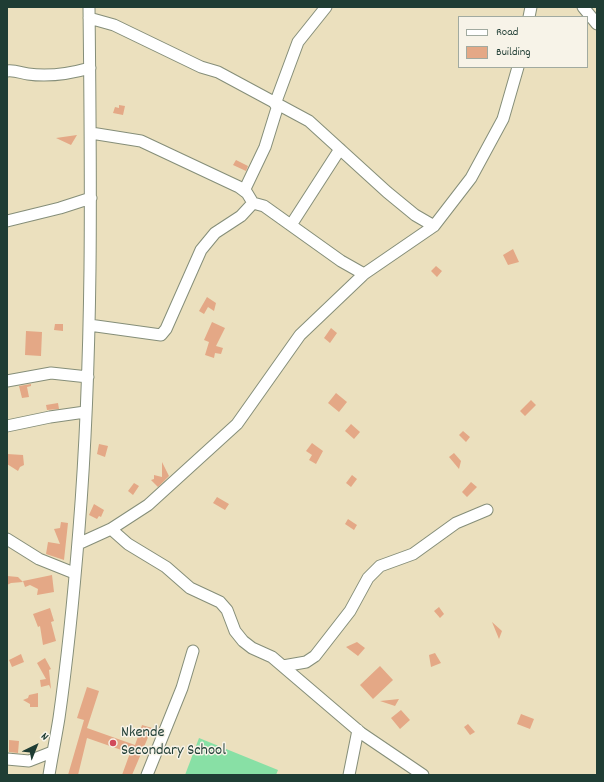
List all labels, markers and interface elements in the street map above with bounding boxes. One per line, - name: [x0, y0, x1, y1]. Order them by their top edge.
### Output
- legend: [458, 16, 588, 68]
- text: Road: [496, 24, 518, 41]
- text: Building: [496, 44, 531, 61]
- place label: Nkende Secondary School: [121, 724, 226, 762]
- north arrow: [16, 726, 56, 766]
- text: N: [37, 730, 52, 745]
- marker: Nkende Secondary School: [108, 738, 118, 748]

